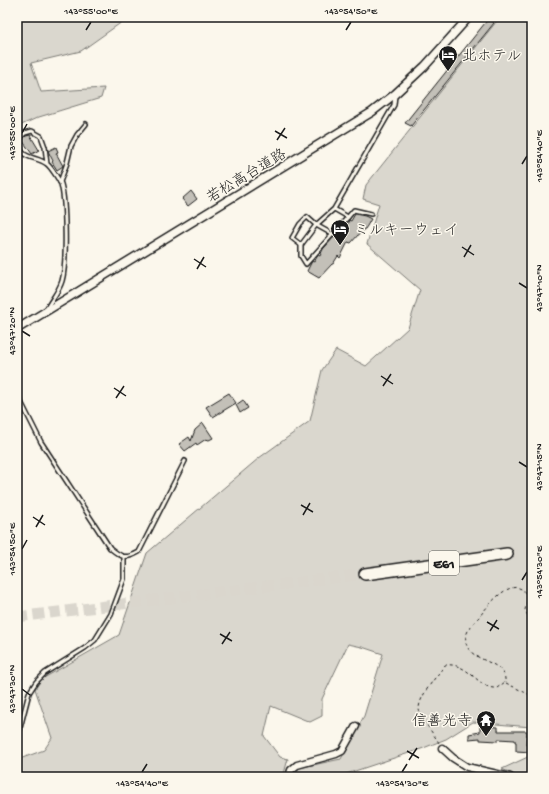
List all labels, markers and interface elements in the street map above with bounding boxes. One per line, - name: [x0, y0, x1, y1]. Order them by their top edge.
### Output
- text: 143°55'00"E: [63, 6, 118, 18]
- text: 143°54'50"E: [324, 6, 378, 18]
- hotel icon: 北ホテル: [437, 44, 459, 72]
- place label: 北ホテル: [462, 48, 521, 66]
- text: 143°55'00"E: [7, 106, 19, 161]
- text: 143°54'40"E: [534, 129, 546, 183]
- street label: 若松高台道路: [203, 145, 290, 208]
- hotel icon: ミルキーウェイ: [329, 218, 351, 246]
- place label: ミルキーウェイ: [354, 222, 459, 240]
- text: 43°47'10"N: [534, 264, 546, 312]
- text: 43°47'20"N: [7, 306, 19, 355]
- text: 43°47'15"N: [534, 443, 546, 490]
- text: 143°54'50"E: [7, 522, 19, 576]
- text: 143°54'30"E: [534, 545, 546, 599]
- road number: E61: [429, 551, 459, 575]
- text: 43°47'30"N: [7, 664, 19, 713]
- temple icon: 信善光寺: [475, 709, 497, 737]
- place label: 信善光寺: [412, 712, 472, 731]
- text: 143°54'40"E: [115, 778, 169, 790]
- text: 143°54'30"E: [375, 778, 429, 790]

